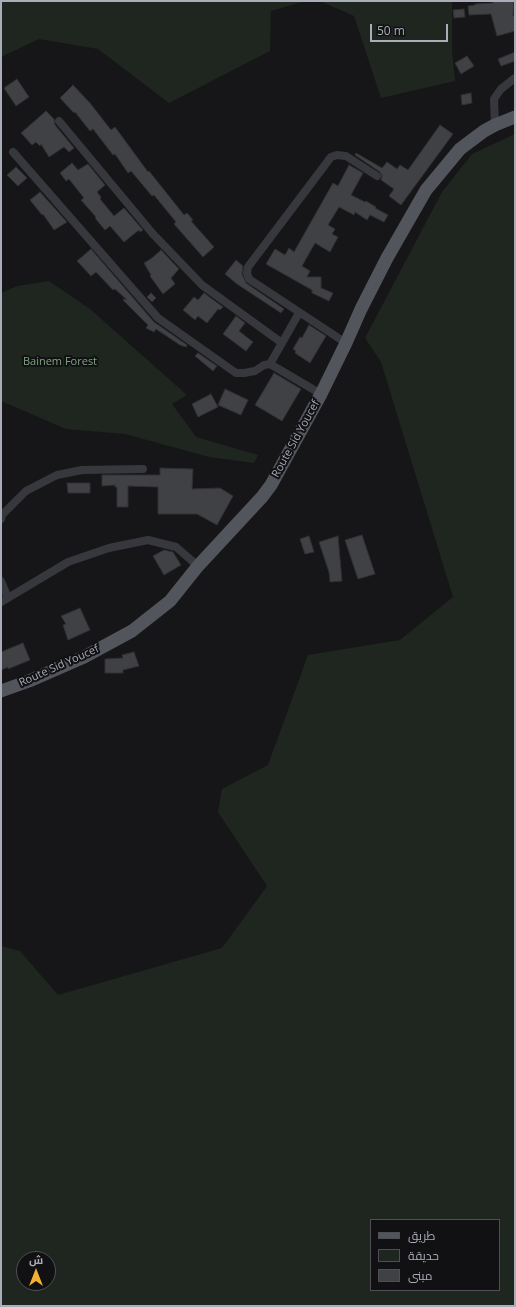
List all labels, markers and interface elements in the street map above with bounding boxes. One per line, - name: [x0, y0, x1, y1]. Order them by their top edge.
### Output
- scale bar: [372, 16, 450, 42]
- text: 50 m: [377, 22, 405, 39]
- park label: Bainem Forest: [23, 355, 97, 369]
- street label: Route Sid Youcef: [269, 398, 323, 480]
- street label: Route Sid Youcef: [17, 642, 101, 690]
- legend: [370, 1219, 500, 1291]
- text: طريق: [408, 1227, 435, 1244]
- text: حديقة: [408, 1247, 439, 1264]
- north arrow: [16, 1251, 56, 1291]
- text: ش: [29, 1252, 43, 1267]
- text: مبنى: [408, 1267, 433, 1284]

